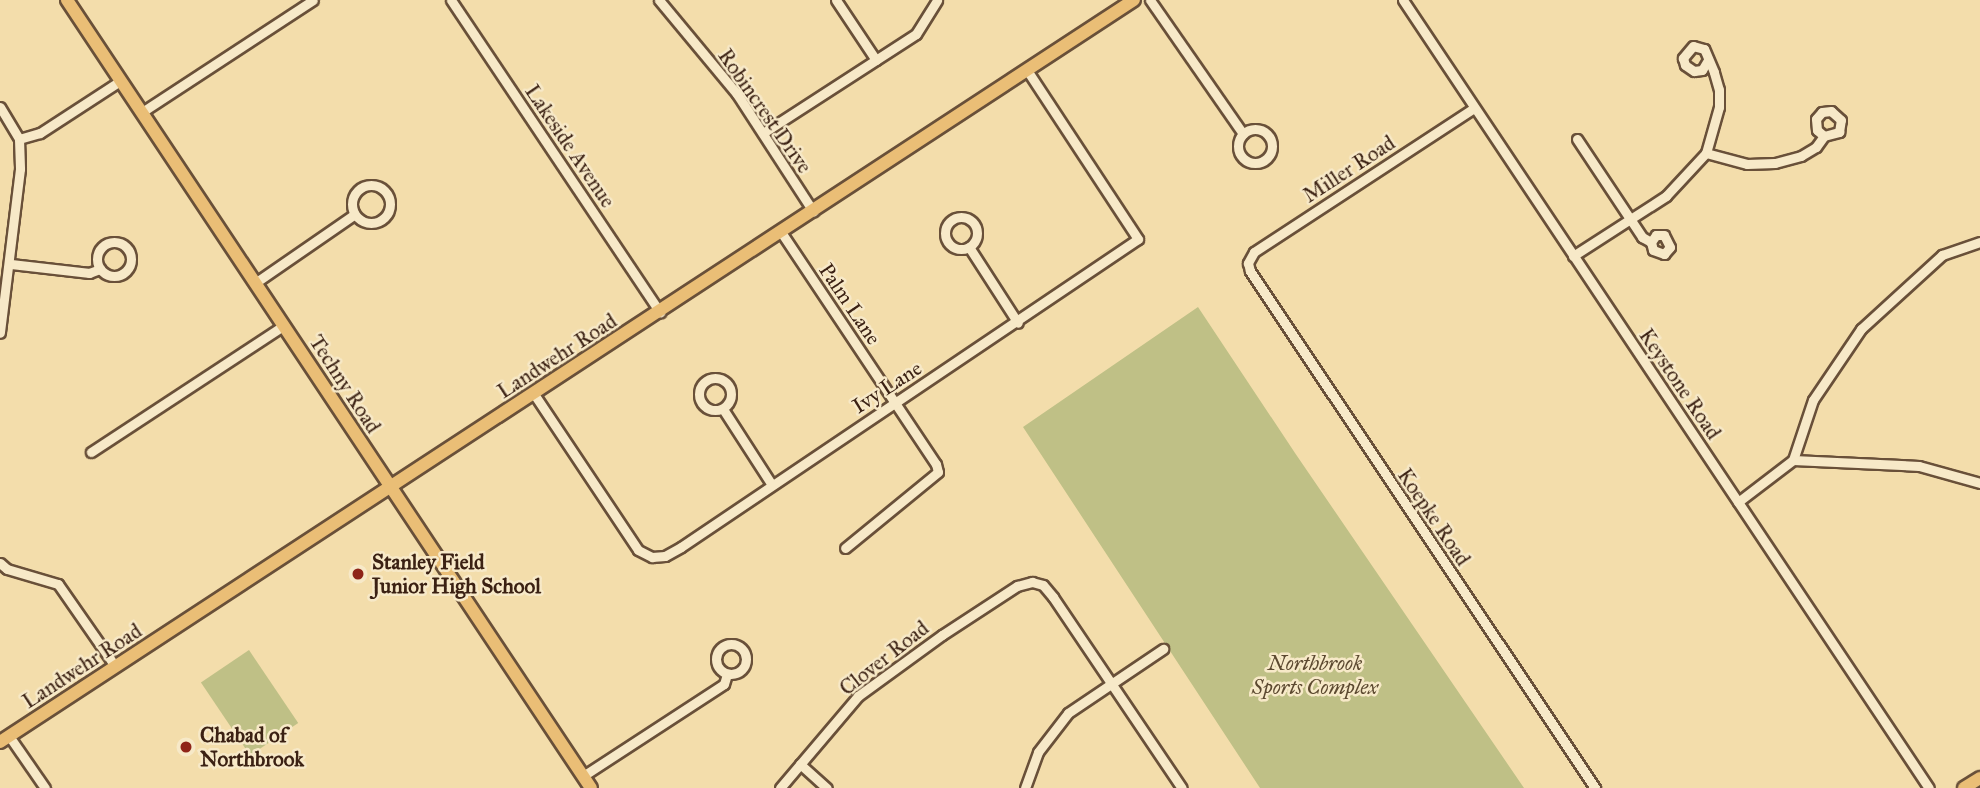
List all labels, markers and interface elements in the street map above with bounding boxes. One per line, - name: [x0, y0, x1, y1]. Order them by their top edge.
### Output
- street label: Robincrest Drive: [713, 44, 817, 178]
- street label: Lakeside Avenue: [520, 80, 620, 212]
- street label: Miller Road: [1298, 130, 1400, 208]
- street label: Palm Lane: [814, 258, 886, 350]
- street label: Landwehr Road: [493, 308, 621, 404]
- street label: Keystone Road: [1634, 324, 1726, 444]
- street label: Techny Road: [304, 330, 386, 438]
- street label: Ivy Lane: [848, 355, 926, 419]
- street label: Koepke Road: [1392, 464, 1476, 570]
- place label: Stanley Field Junior High School: [372, 549, 541, 599]
- marker: Stanley Field Junior High School: [350, 566, 366, 582]
- street label: Clover Road: [834, 615, 934, 701]
- street label: Landwehr Road: [18, 618, 146, 714]
- park label: Northbrook Sports Complex: [1252, 650, 1378, 700]
- place label: Chabad of Northbrook: [200, 722, 304, 772]
- marker: Chabad of Northbrook: [178, 739, 194, 755]

